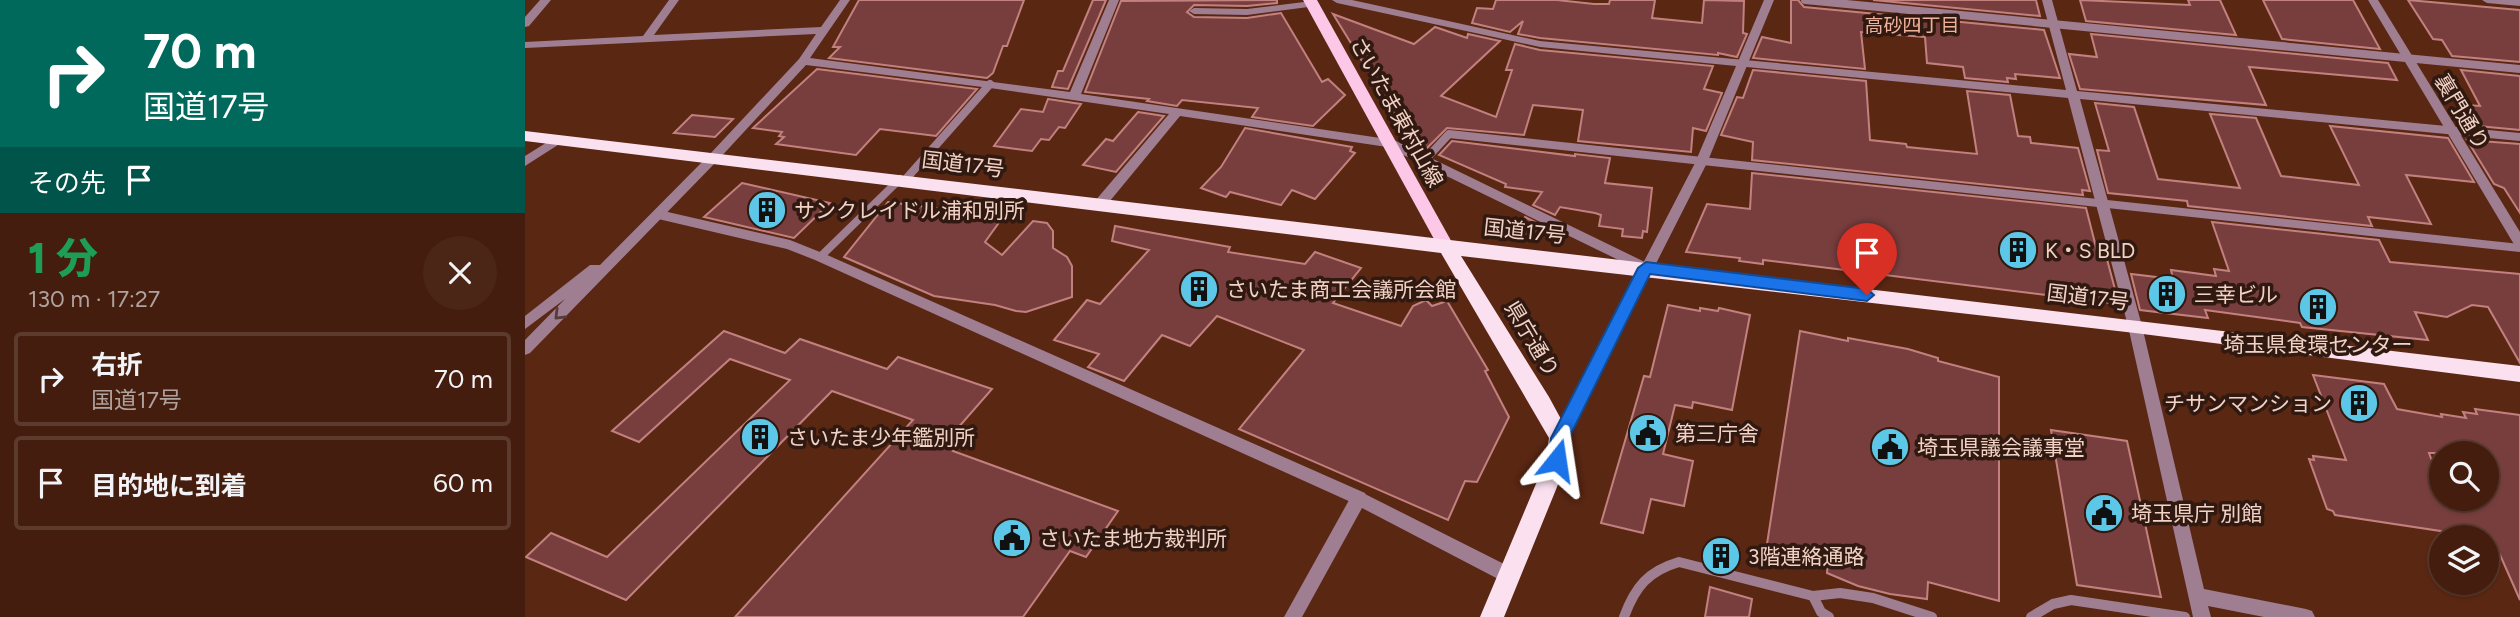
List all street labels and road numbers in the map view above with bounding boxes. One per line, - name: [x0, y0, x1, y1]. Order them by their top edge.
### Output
- street label: さいたま東村山線: [1345, 33, 1449, 191]
- street label: 裏門通り: [2430, 70, 2494, 154]
- street label: 国道17号: [920, 147, 1006, 181]
- street label: 国道17号: [1482, 214, 1568, 248]
- street label: 国道17号: [2045, 280, 2131, 314]
- street label: 県庁通り: [1500, 297, 1564, 381]

